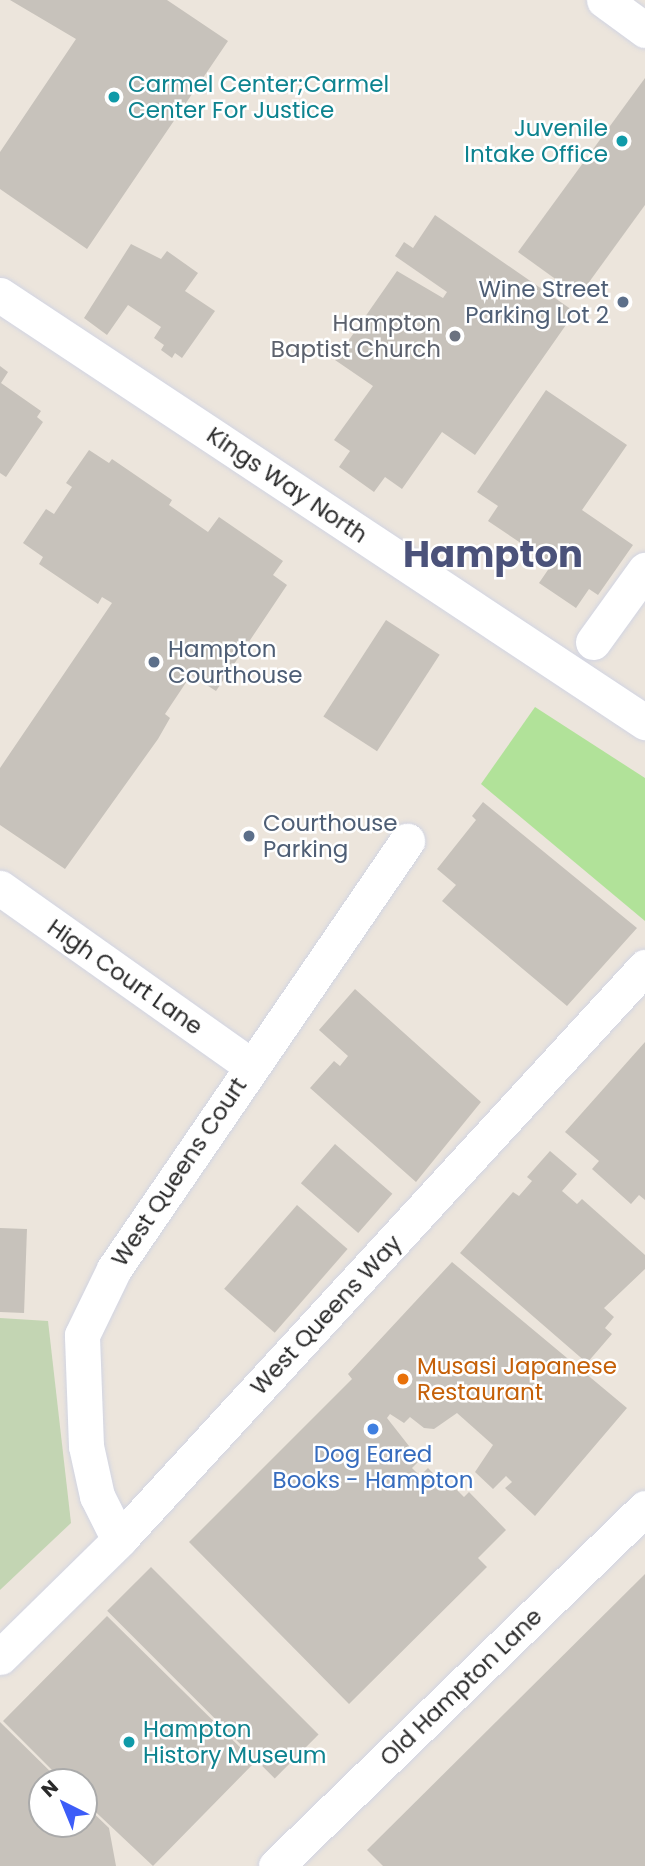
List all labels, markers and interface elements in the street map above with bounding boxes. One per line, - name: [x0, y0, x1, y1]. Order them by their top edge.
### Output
- place label: Carmel Center;Carmel Center For Justice: [128, 70, 389, 124]
- marker: Carmel Center;Carmel Center For Justice: [106, 89, 122, 105]
- place label: Juvenile Intake Office: [464, 114, 608, 168]
- marker: Juvenile Intake Office: [614, 133, 630, 149]
- place label: Wine Street Parking Lot 2: [465, 275, 609, 329]
- marker: Wine Street Parking Lot 2: [615, 294, 631, 310]
- place label: Hampton Baptist Church: [271, 309, 441, 363]
- marker: Hampton Baptist Church: [447, 328, 463, 344]
- street label: Kings Way North: [202, 421, 372, 549]
- district label: Hampton: [403, 532, 583, 576]
- place label: Hampton Courthouse: [168, 635, 303, 689]
- marker: Hampton Courthouse: [146, 654, 162, 670]
- place label: Courthouse Parking: [263, 809, 398, 863]
- marker: Courthouse Parking: [241, 828, 257, 844]
- street label: High Court Lane: [42, 913, 208, 1041]
- street label: West Queens Court: [106, 1072, 252, 1272]
- street label: West Queens Way: [245, 1229, 407, 1401]
- place label: Musasi Japanese Restaurant: [417, 1352, 617, 1406]
- marker: Musasi Japanese Restaurant: [395, 1371, 411, 1387]
- marker: Dog Eared Books - Hampton: [365, 1421, 381, 1437]
- place label: Dog Eared Books - Hampton: [273, 1440, 473, 1494]
- street label: Old Hampton Lane: [374, 1603, 548, 1771]
- place label: Hampton History Museum: [143, 1715, 327, 1769]
- marker: Hampton History Museum: [121, 1734, 137, 1750]
- north arrow: [28, 1768, 98, 1838]
- text: N: [35, 1774, 64, 1803]

